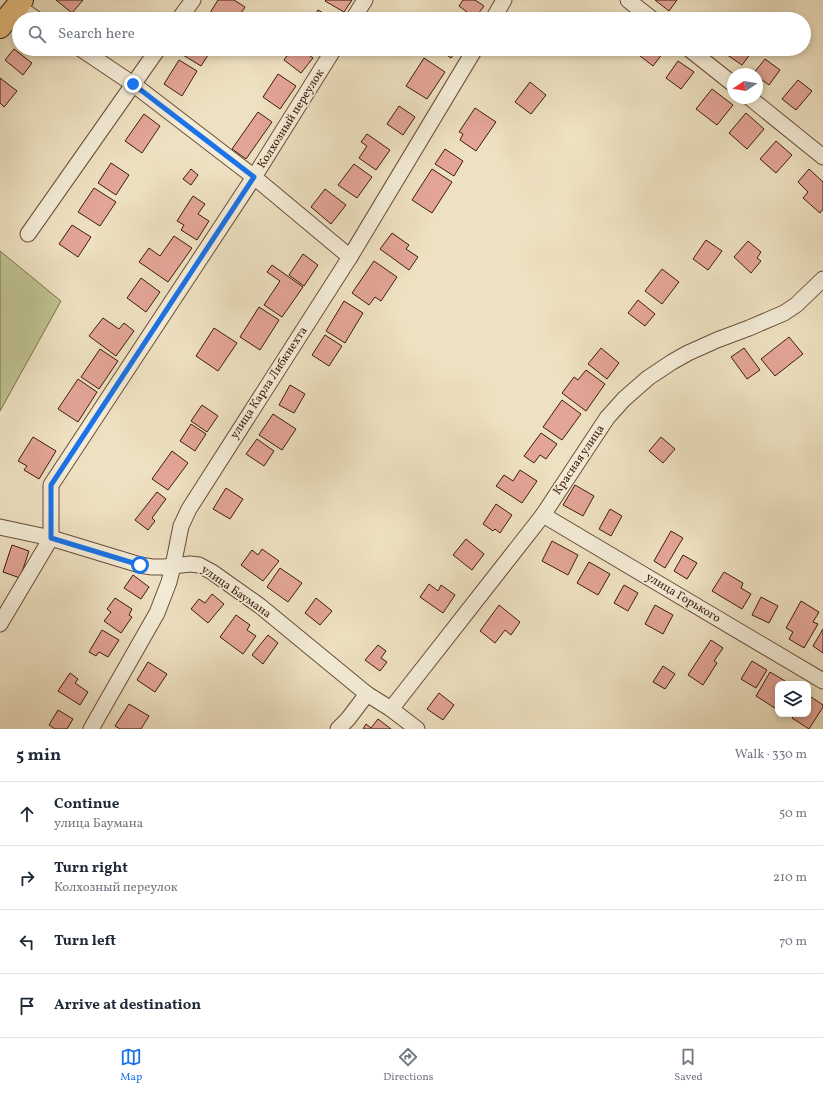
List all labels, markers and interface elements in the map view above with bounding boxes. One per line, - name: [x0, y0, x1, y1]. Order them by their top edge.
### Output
- search box: [12, 12, 811, 56]
- icon: search: [26, 23, 48, 45]
- text: Search here: [58, 24, 135, 45]
- street label: Колхозный переулок: [254, 66, 328, 172]
- north arrow: [727, 68, 763, 104]
- route end: [124, 75, 142, 93]
- street label: улица Карла Либкнехта: [227, 324, 311, 442]
- street label: Красная улица: [550, 422, 608, 498]
- route start: [131, 556, 149, 574]
- street label: улица Баумана: [198, 562, 274, 622]
- street label: улица Горького: [642, 569, 724, 627]
- map controls: [775, 681, 811, 717]
- button: layers: [775, 681, 811, 717]
- text: 5 min: [16, 744, 61, 767]
- text: Walk · 330 m: [735, 746, 807, 764]
- text: Continue: [54, 794, 119, 815]
- icon: ahead: [16, 803, 38, 825]
- text: 50 m: [779, 805, 807, 823]
- text: улица Баумана: [54, 815, 143, 833]
- text: Turn right: [54, 858, 128, 879]
- icon: right: [16, 867, 38, 889]
- text: 210 m: [773, 869, 807, 887]
- text: Колхозный переулок: [54, 879, 178, 897]
- icon: left: [16, 931, 38, 953]
- text: Turn left: [54, 931, 116, 952]
- text: 70 m: [779, 933, 807, 951]
- icon: arrive: [16, 995, 38, 1017]
- text: Arrive at destination: [54, 995, 201, 1016]
- tab: Map: [120, 1046, 142, 1085]
- tab: Directions: [383, 1046, 434, 1085]
- tab: Saved: [674, 1046, 703, 1085]

